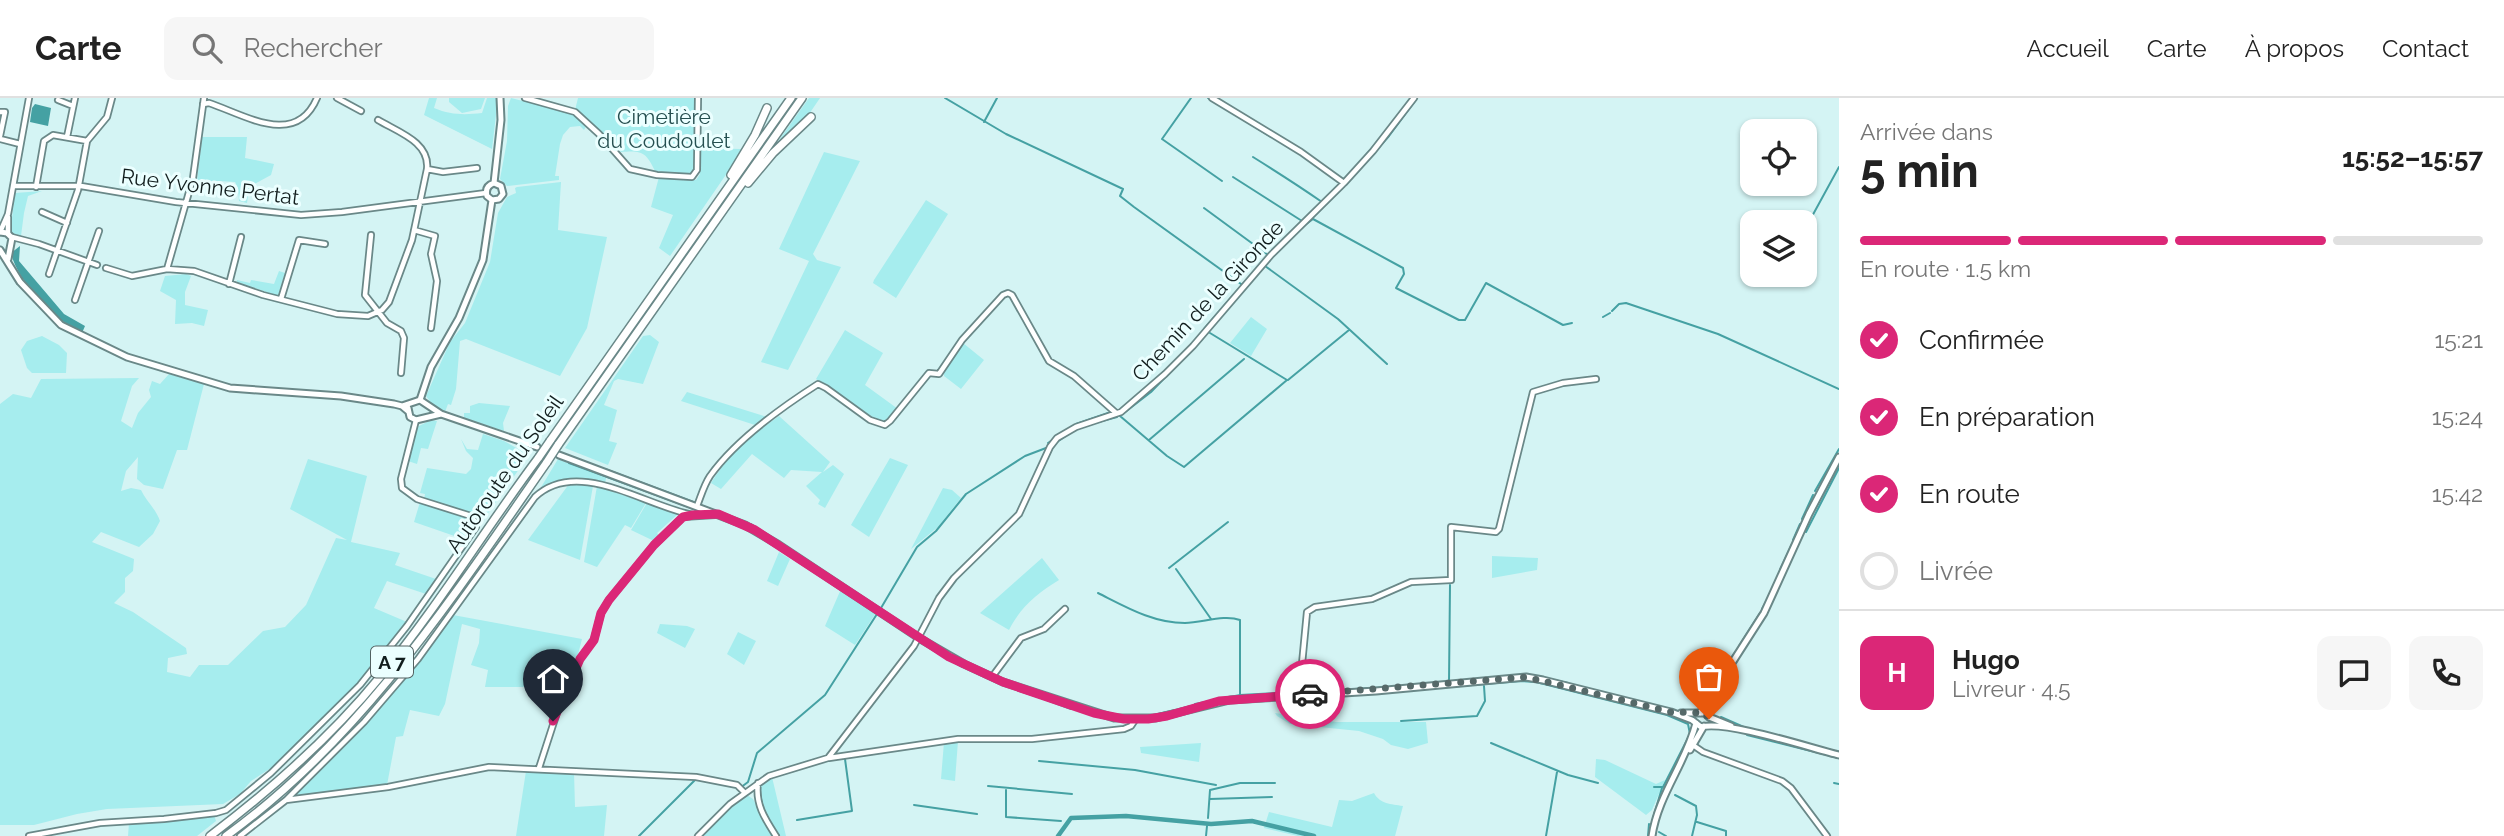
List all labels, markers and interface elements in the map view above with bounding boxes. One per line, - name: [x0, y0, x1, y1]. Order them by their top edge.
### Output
- search box: [164, 17, 654, 80]
- text: Carte: [35, 29, 122, 68]
- icon: search: [188, 29, 226, 67]
- text: Rechercher: [244, 33, 383, 63]
- text: Accueil: [2027, 34, 2109, 63]
- text: Carte: [2147, 34, 2207, 63]
- text: À propos: [2245, 34, 2344, 63]
- text: Contact: [2382, 34, 2469, 63]
- park label: Cimetière du Coudoulet: [597, 104, 731, 153]
- text: Arrivée dans: [1860, 118, 1993, 145]
- map controls: [1740, 119, 1817, 287]
- button: locate: [1740, 119, 1817, 196]
- text: 15:52–15:57: [2342, 143, 2483, 173]
- text: 5 min: [1860, 144, 1979, 198]
- street label: Rue Yvonne Pertat: [120, 163, 301, 210]
- button: layers: [1740, 210, 1817, 287]
- street label: Chemin de la Gironde: [1127, 215, 1289, 386]
- text: En route · 1.5 km: [1860, 255, 2031, 282]
- icon: check: [1860, 321, 1898, 359]
- text: Confirmée: [1919, 325, 2044, 355]
- text: 15:21: [2434, 326, 2483, 353]
- street label: Autoroute du Soleil: [441, 390, 569, 557]
- icon: check: [1860, 398, 1898, 436]
- text: En préparation: [1919, 402, 2095, 432]
- text: 15:24: [2432, 403, 2483, 430]
- icon: check: [1860, 475, 1898, 513]
- text: En route: [1919, 479, 2020, 509]
- text: 15:42: [2432, 480, 2483, 507]
- text: Livrée: [1919, 556, 1993, 586]
- button: chat: [2317, 636, 2391, 710]
- button: phone: [2409, 636, 2483, 710]
- text: Hugo: [1952, 645, 2020, 675]
- road number: A 7: [371, 646, 413, 678]
- pin: [1679, 647, 1739, 719]
- pin: [523, 649, 583, 721]
- icon: bag: [1690, 658, 1728, 696]
- text: H: [1887, 658, 1907, 688]
- courier: [1275, 659, 1345, 729]
- icon: home: [534, 660, 572, 698]
- icon: car: [1291, 675, 1329, 713]
- text: Livreur · 4.5: [1952, 675, 2071, 702]

